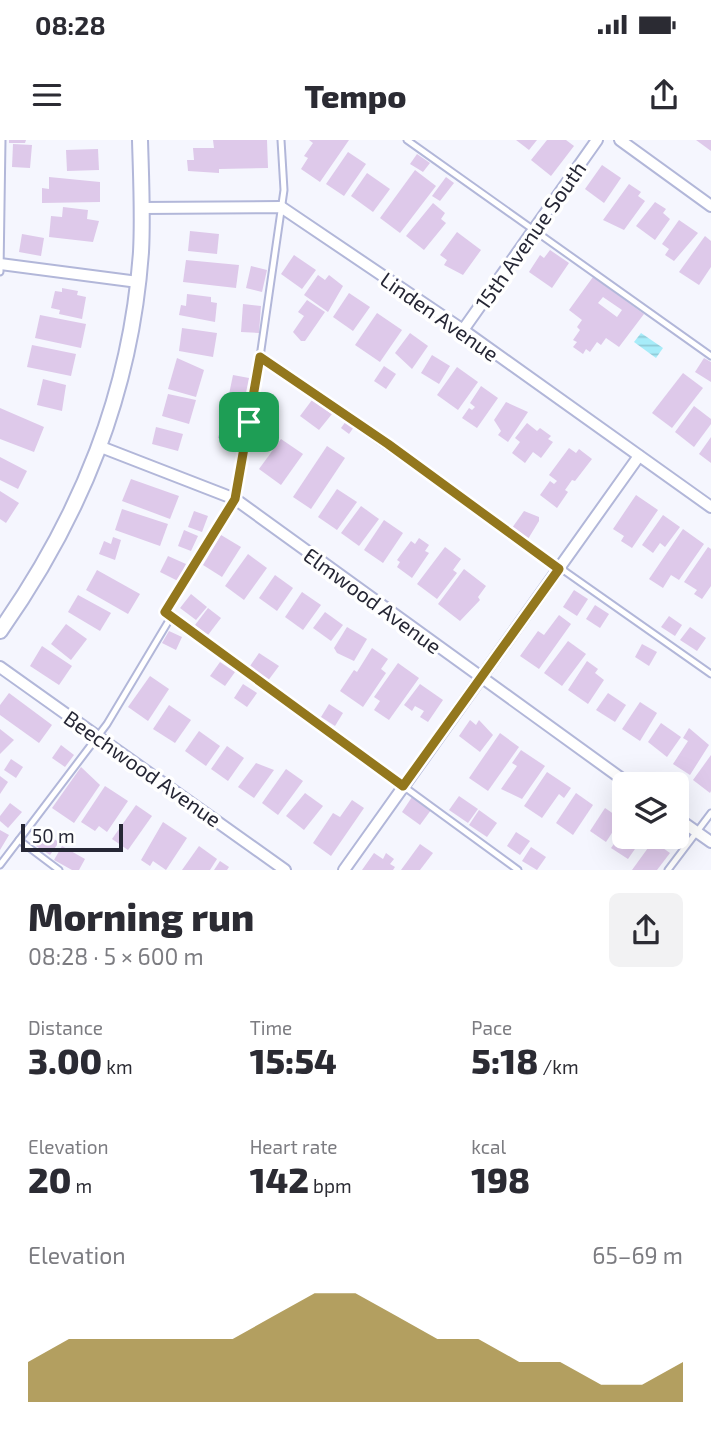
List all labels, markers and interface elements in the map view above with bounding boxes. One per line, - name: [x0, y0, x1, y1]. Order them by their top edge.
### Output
- text: 08:28: [35, 9, 106, 40]
- icon: menu: [28, 76, 66, 114]
- text: Tempo: [304, 76, 407, 114]
- icon: share: [645, 76, 683, 114]
- street label: 15th Avenue South: [470, 156, 590, 314]
- street label: Linden Avenue: [376, 266, 504, 366]
- pin: [219, 392, 279, 452]
- icon: arrive: [230, 403, 268, 441]
- street label: Elmwood Avenue: [299, 542, 447, 658]
- street label: Beechwood Avenue: [60, 704, 226, 832]
- map controls: [612, 772, 689, 849]
- button: layers: [612, 772, 689, 849]
- scale bar: [21, 821, 122, 853]
- text: 50 m: [32, 824, 75, 847]
- text: Morning run: [28, 893, 254, 939]
- button: share: [609, 893, 683, 967]
- text: 08:28 · 5 × 600 m: [28, 942, 204, 970]
- text: Distance: [28, 1016, 103, 1039]
- text: Time: [250, 1016, 292, 1039]
- text: Pace: [471, 1016, 512, 1039]
- text: 3.00: [28, 1039, 102, 1081]
- text: 15:54: [250, 1039, 337, 1081]
- text: 5:18: [471, 1039, 538, 1081]
- text: km: [102, 1055, 133, 1078]
- text: /km: [538, 1055, 579, 1078]
- text: Elevation: [28, 1135, 109, 1158]
- text: Heart rate: [250, 1135, 338, 1158]
- text: kcal: [471, 1135, 506, 1158]
- text: 20: [28, 1158, 71, 1200]
- text: 142: [250, 1158, 309, 1200]
- text: 198: [471, 1158, 530, 1200]
- text: m: [71, 1174, 92, 1197]
- text: bpm: [309, 1174, 352, 1197]
- text: Elevation: [28, 1241, 126, 1269]
- text: 65–69 m: [592, 1241, 683, 1269]

